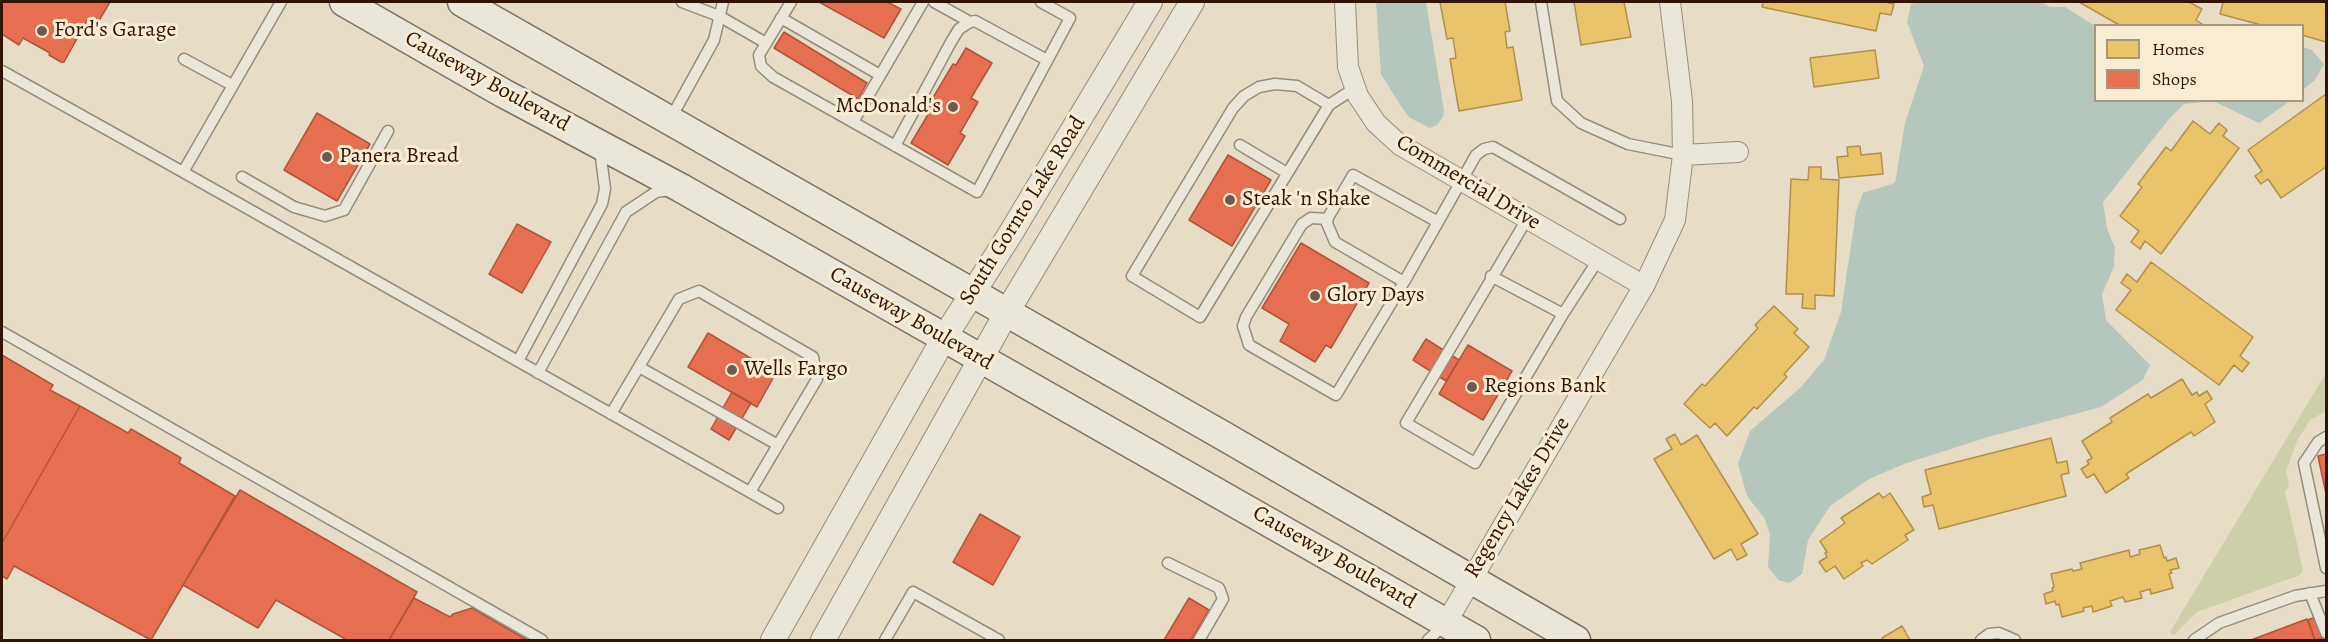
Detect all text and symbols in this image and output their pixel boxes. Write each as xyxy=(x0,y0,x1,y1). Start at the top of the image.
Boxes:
place label: Ford's Garage xyxy=(54,18,176,44)
marker: Ford's Garage xyxy=(35,24,49,38)
legend xyxy=(2094,24,2304,102)
street label: Causeway Boulevard xyxy=(400,26,574,138)
text: Homes xyxy=(2152,37,2204,61)
text: Shops xyxy=(2152,67,2197,91)
place label: McDonald's xyxy=(836,94,941,120)
marker: McDonald's xyxy=(946,100,960,114)
street label: South Gornto Lake Road xyxy=(954,112,1092,310)
street label: Commercial Drive xyxy=(1391,129,1545,237)
place label: Panera Bread xyxy=(339,144,459,170)
marker: Panera Bread xyxy=(320,150,334,164)
place label: Steak 'n Shake xyxy=(1242,187,1370,213)
marker: Steak 'n Shake xyxy=(1223,193,1237,207)
street label: Causeway Boulevard xyxy=(825,261,997,377)
place label: Glory Days xyxy=(1327,283,1425,309)
marker: Glory Days xyxy=(1308,289,1322,303)
place label: Wells Fargo xyxy=(744,357,848,383)
marker: Wells Fargo xyxy=(725,363,739,377)
place label: Regions Bank xyxy=(1484,374,1606,400)
marker: Regions Bank xyxy=(1465,380,1479,394)
street label: Regency Lakes Drive xyxy=(1460,413,1576,583)
street label: Causeway Boulevard xyxy=(1248,500,1420,616)

